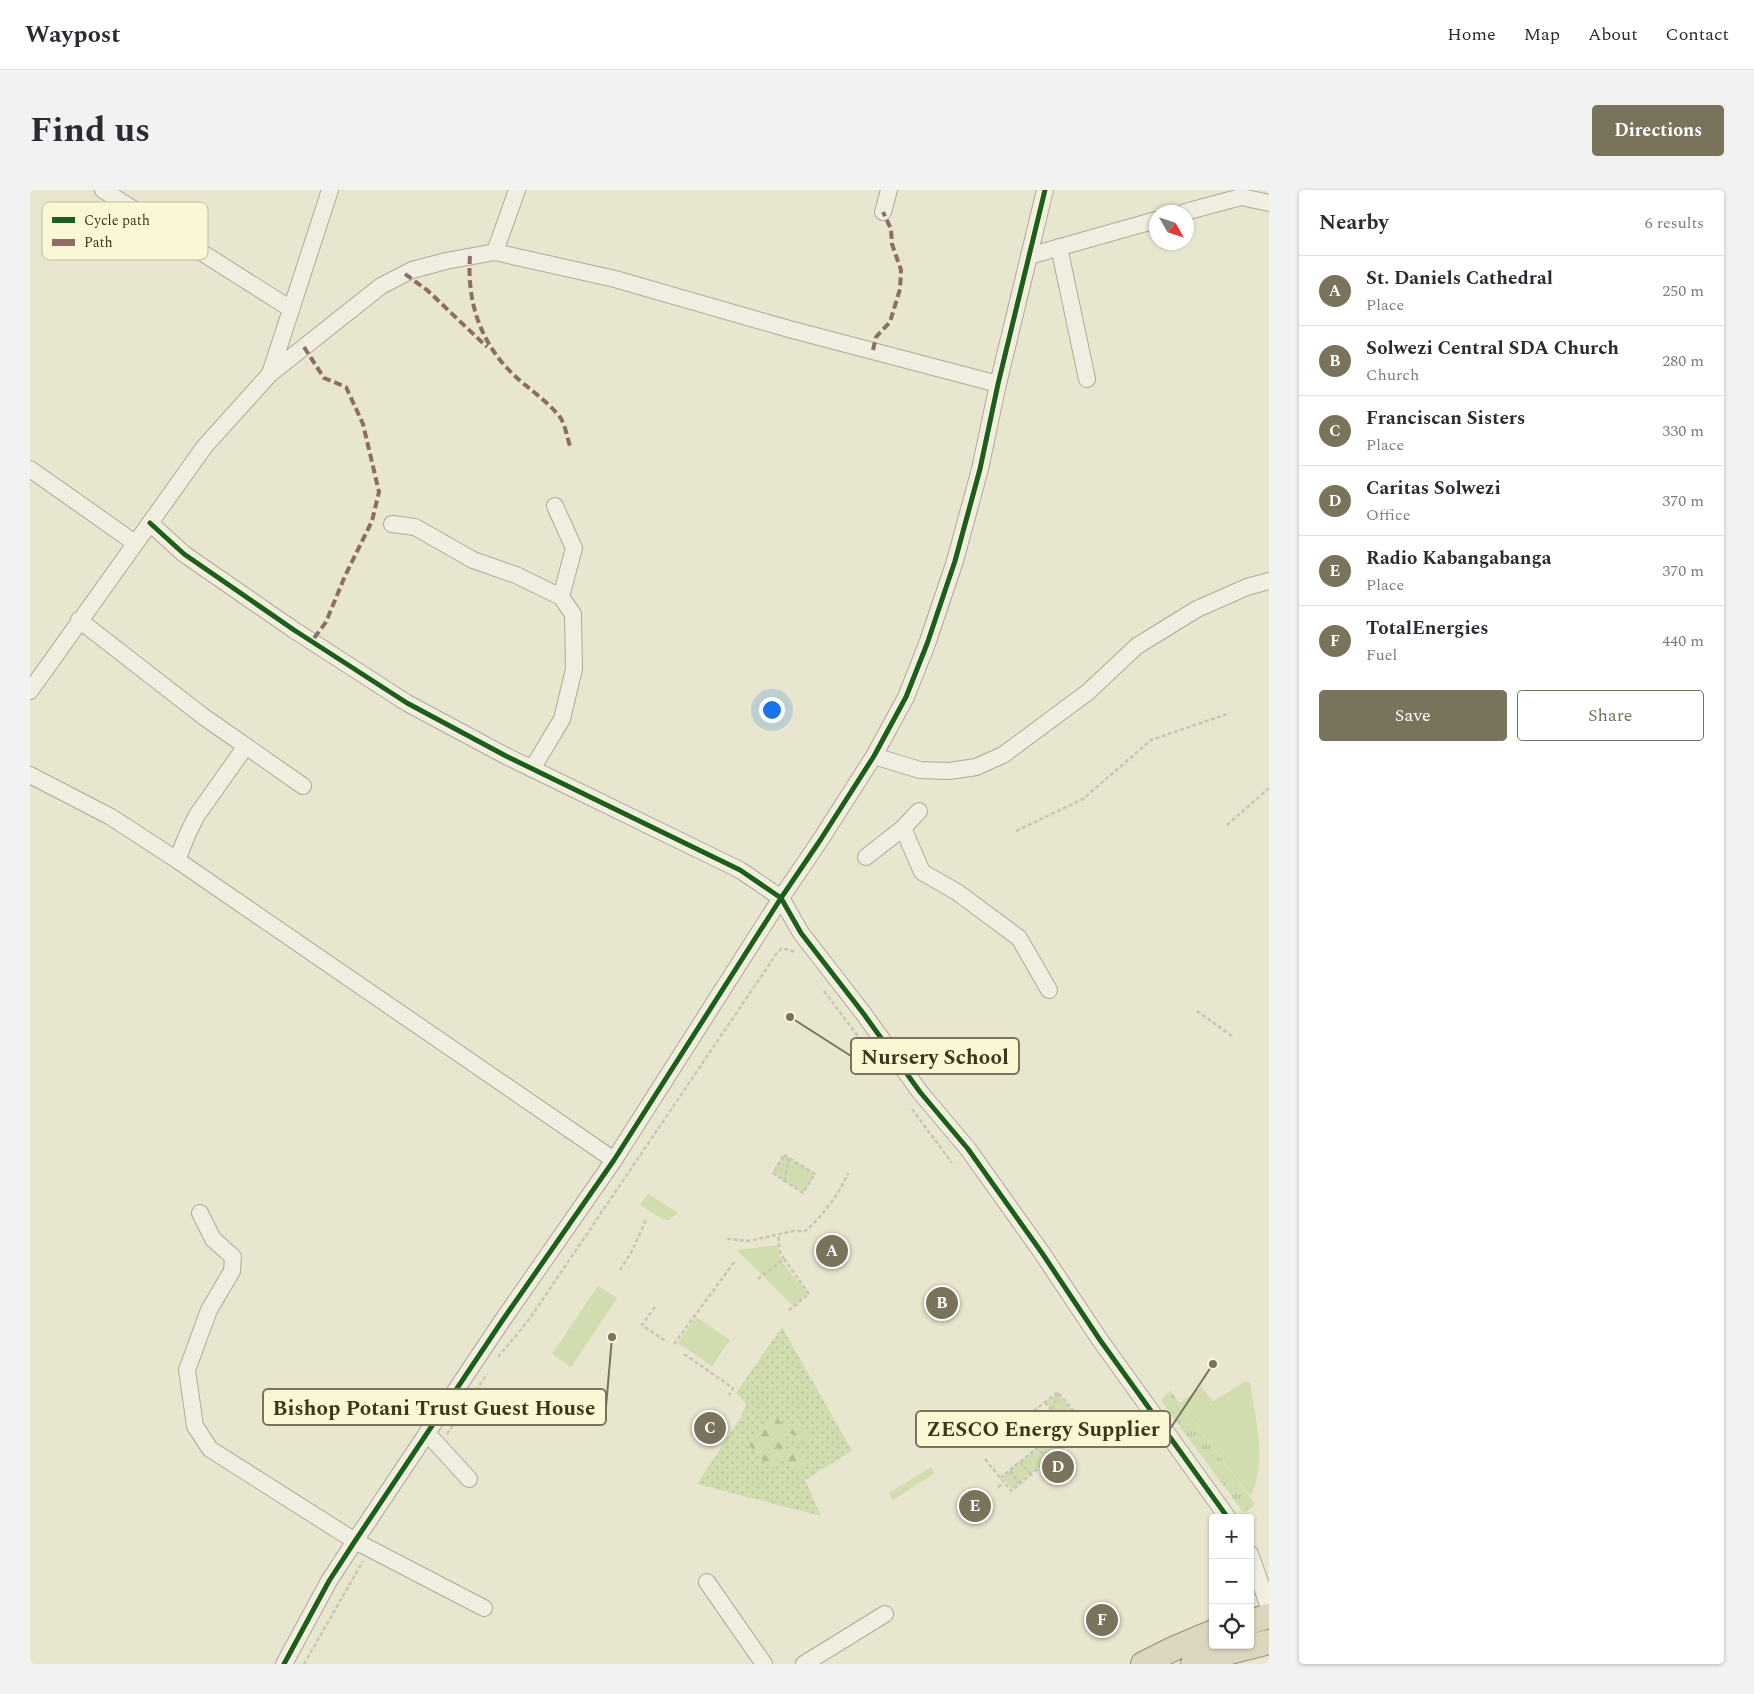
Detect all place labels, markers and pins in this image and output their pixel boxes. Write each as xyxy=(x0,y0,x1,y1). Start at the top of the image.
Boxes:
callout: Nursery School xyxy=(851,1038,1019,1074)
pin: A xyxy=(816,1232,848,1270)
pin: B xyxy=(926,1284,958,1322)
callout: Bishop Potani Trust Guest House xyxy=(263,1389,606,1425)
pin: C xyxy=(694,1409,726,1447)
callout: ZESCO Energy Supplier xyxy=(916,1411,1170,1447)
pin: D xyxy=(1042,1448,1074,1486)
pin: E xyxy=(959,1487,991,1525)
pin: F xyxy=(1086,1601,1118,1639)

